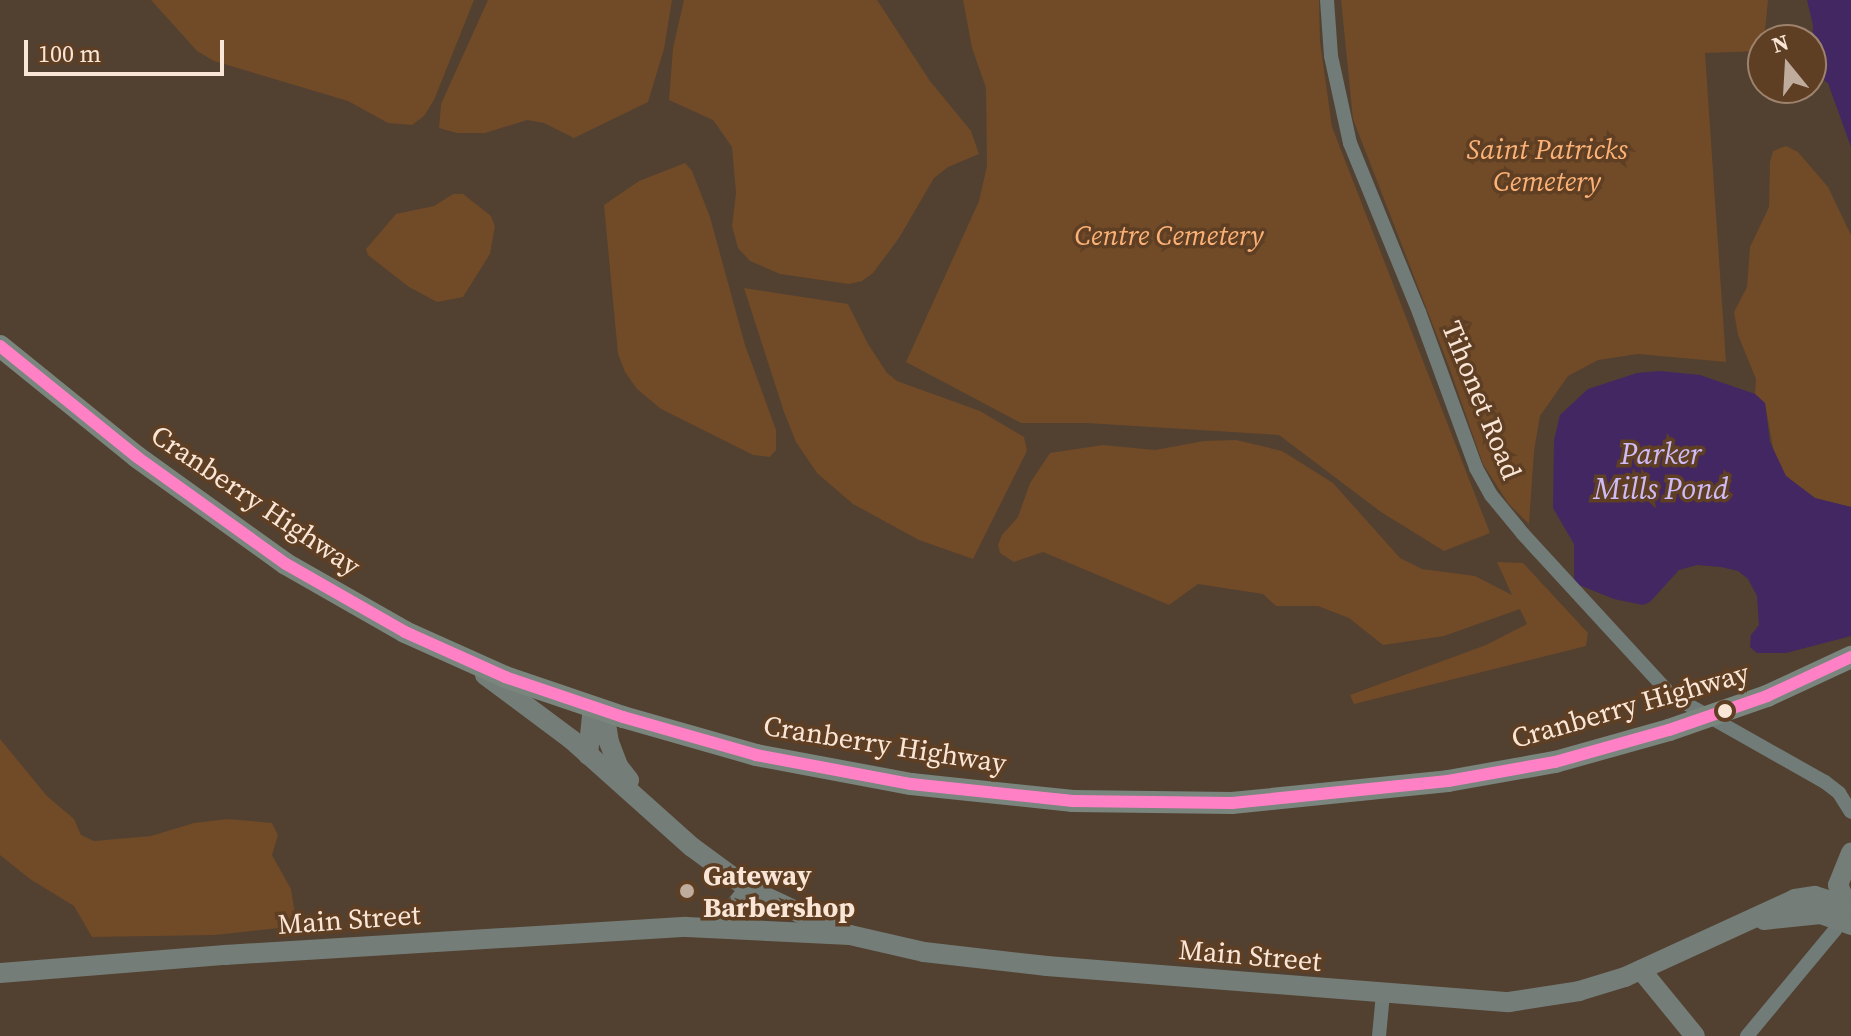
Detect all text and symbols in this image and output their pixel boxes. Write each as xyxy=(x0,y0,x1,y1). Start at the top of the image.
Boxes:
scale bar xyxy=(28,24,228,74)
north arrow xyxy=(1747,24,1827,104)
text: N xyxy=(1768,26,1792,60)
text: 100 m xyxy=(38,37,101,70)
park label: Saint Patricks Cemetery xyxy=(1467,132,1627,198)
park label: Centre Cemetery xyxy=(1074,218,1264,252)
street label: Tihonet Road xyxy=(1435,316,1529,484)
street label: Cranberry Highway xyxy=(145,417,367,583)
water label: Parker Mills Pond xyxy=(1593,436,1729,506)
street label: Cranberry Highway xyxy=(1507,655,1753,755)
unlabelled marker xyxy=(1717,703,1733,719)
street label: Cranberry Highway xyxy=(761,708,1009,780)
place label: Gateway Barbershop xyxy=(703,858,855,924)
marker: Gateway Barbershop xyxy=(678,882,696,900)
street label: Main Street xyxy=(276,897,422,941)
street label: Main Street xyxy=(1177,932,1323,978)

